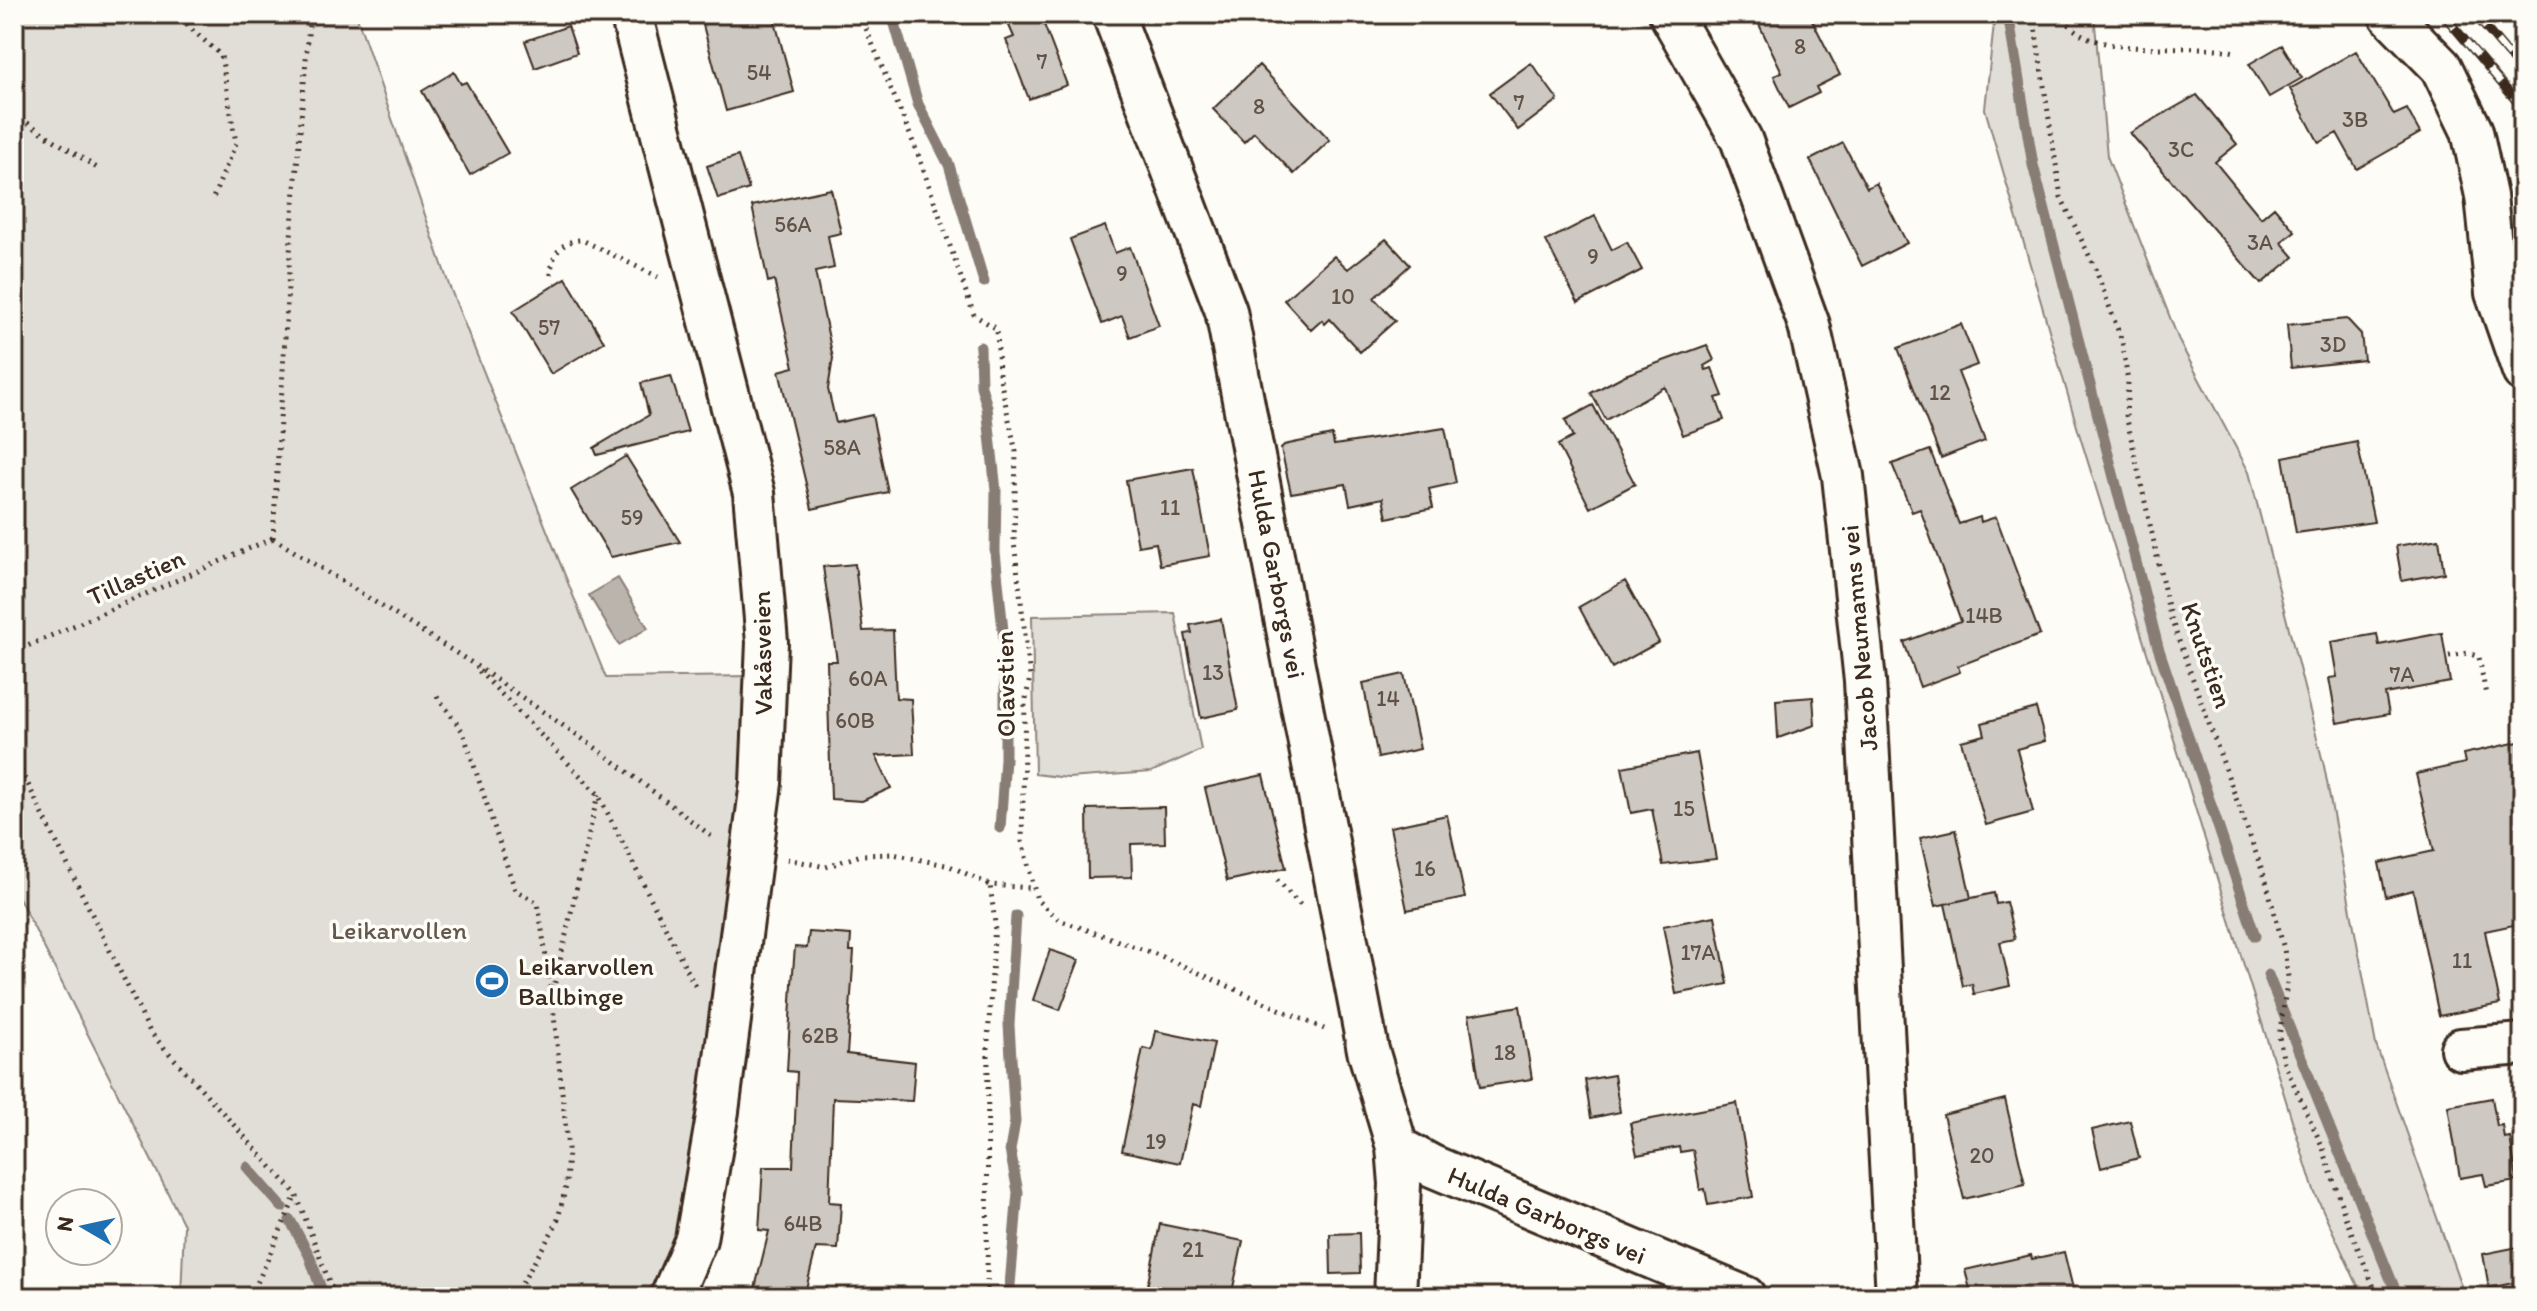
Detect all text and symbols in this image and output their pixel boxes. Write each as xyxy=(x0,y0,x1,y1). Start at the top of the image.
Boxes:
house number: 8 xyxy=(1794,33,1806,60)
house number: 7 xyxy=(1037,48,1048,75)
house number: 54 xyxy=(747,59,771,86)
house number: 7 xyxy=(1514,89,1525,116)
house number: 8 xyxy=(1253,93,1265,120)
house number: 3B xyxy=(2342,106,2368,133)
house number: 3C xyxy=(2168,136,2194,163)
house number: 56A xyxy=(774,211,812,238)
house number: 3A xyxy=(2247,229,2273,256)
house number: 9 xyxy=(1587,243,1599,270)
house number: 9 xyxy=(1116,260,1128,287)
house number: 10 xyxy=(1331,283,1355,310)
house number: 57 xyxy=(538,314,560,341)
house number: 3D xyxy=(2320,331,2346,358)
house number: 12 xyxy=(1929,379,1951,406)
house number: 58A xyxy=(823,434,861,461)
street label: Hulda Garborgs vei xyxy=(1241,467,1313,681)
house number: 11 xyxy=(1160,494,1180,521)
house number: 59 xyxy=(620,504,644,531)
street label: Jacob Neumanns vei xyxy=(1833,524,1885,752)
street label: Tillastien xyxy=(82,541,190,613)
street label: Vakåsveien xyxy=(745,590,779,715)
street label: Knutstien xyxy=(2174,598,2240,712)
house number: 14B xyxy=(1965,602,2003,629)
street label: Olavstien xyxy=(988,630,1022,737)
house number: 13 xyxy=(1202,659,1224,686)
house number: 7A xyxy=(2390,661,2415,688)
house number: 60A xyxy=(848,665,888,692)
house number: 14 xyxy=(1376,685,1400,712)
house number: 60B xyxy=(835,707,875,734)
house number: 15 xyxy=(1673,795,1695,822)
house number: 16 xyxy=(1414,855,1436,882)
park label: Leikarvollen xyxy=(331,914,467,946)
house number: 17A xyxy=(1680,939,1716,966)
house number: 11 xyxy=(2452,947,2472,974)
place label: Leikarvollen Ballbinge xyxy=(518,950,654,1012)
sports icon: Leikarvollen Ballbinge xyxy=(473,962,511,1000)
house number: 62B xyxy=(801,1022,839,1049)
house number: 18 xyxy=(1494,1039,1516,1066)
house number: 19 xyxy=(1145,1128,1167,1155)
house number: 20 xyxy=(1969,1142,1995,1169)
street label: Hulda Garborgs vei xyxy=(1443,1159,1651,1271)
north arrow xyxy=(44,1187,124,1267)
house number: 64B xyxy=(783,1210,823,1237)
text: N xyxy=(50,1214,79,1233)
house number: 21 xyxy=(1182,1236,1204,1263)

